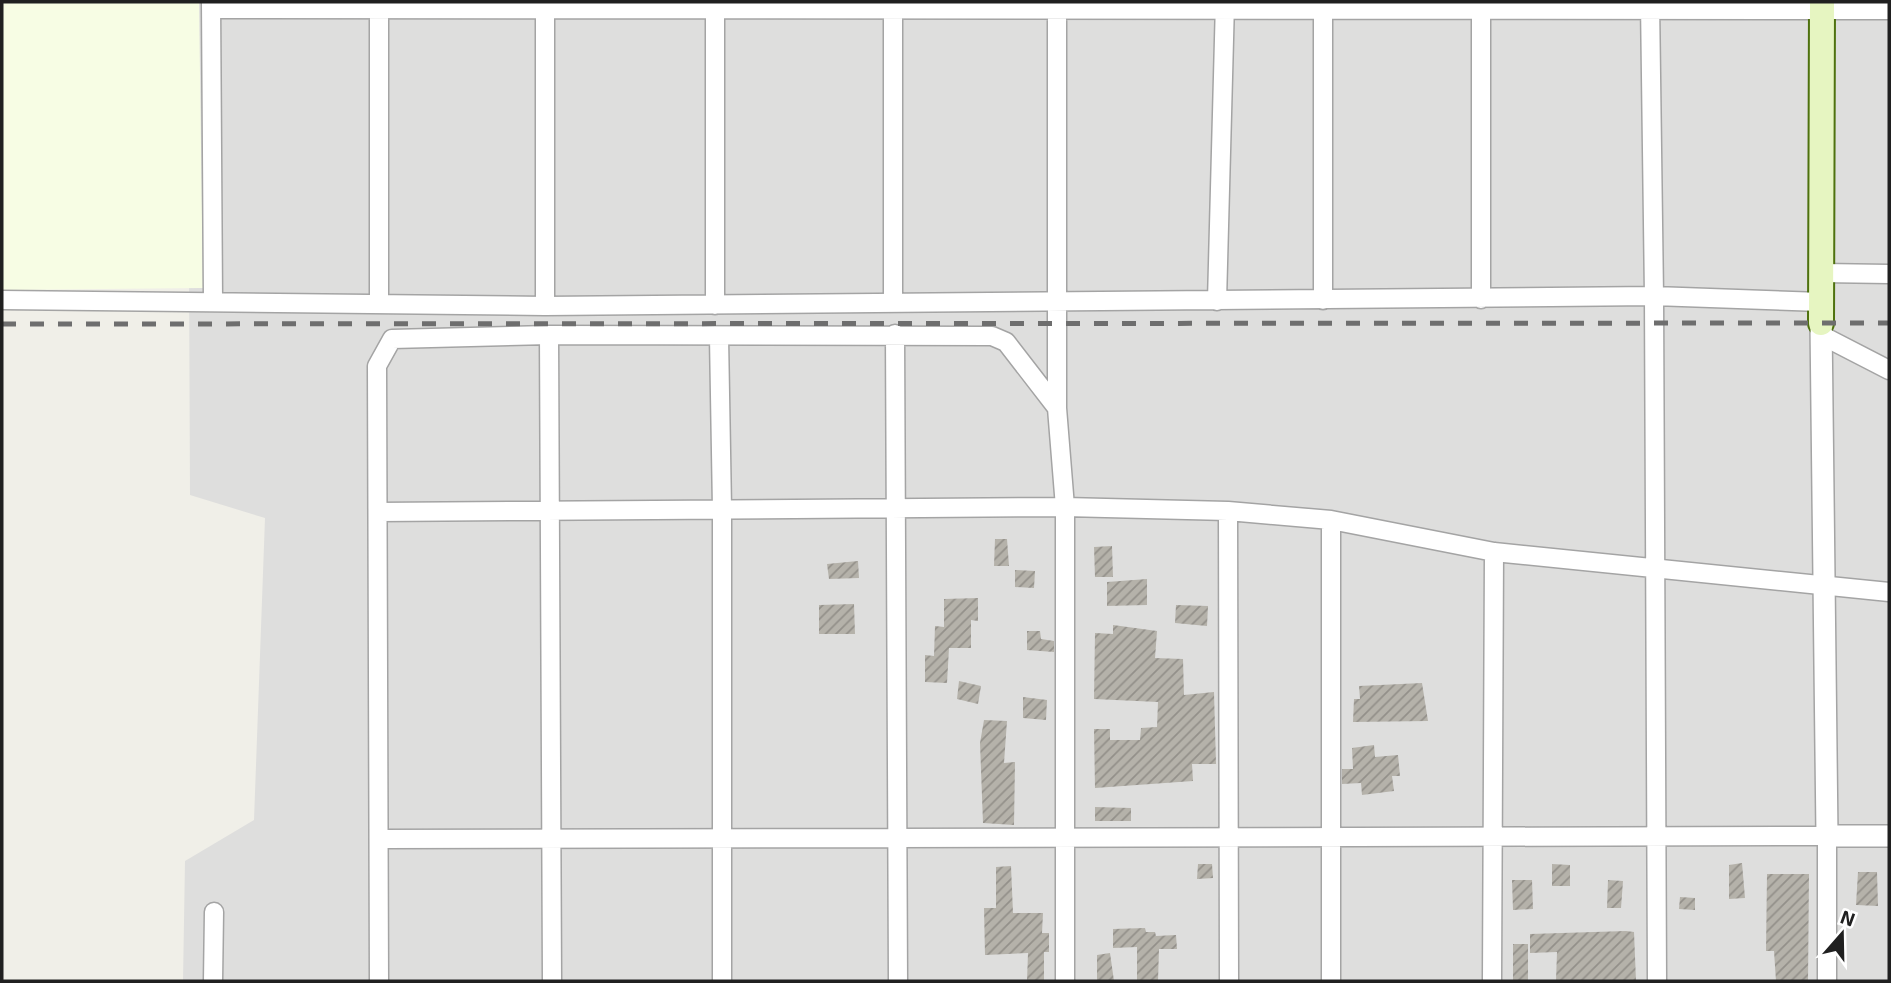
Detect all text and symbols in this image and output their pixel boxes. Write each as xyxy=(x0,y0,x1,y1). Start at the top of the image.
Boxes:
north arrow xyxy=(1807,899,1877,969)
text: N xyxy=(1838,904,1858,931)

